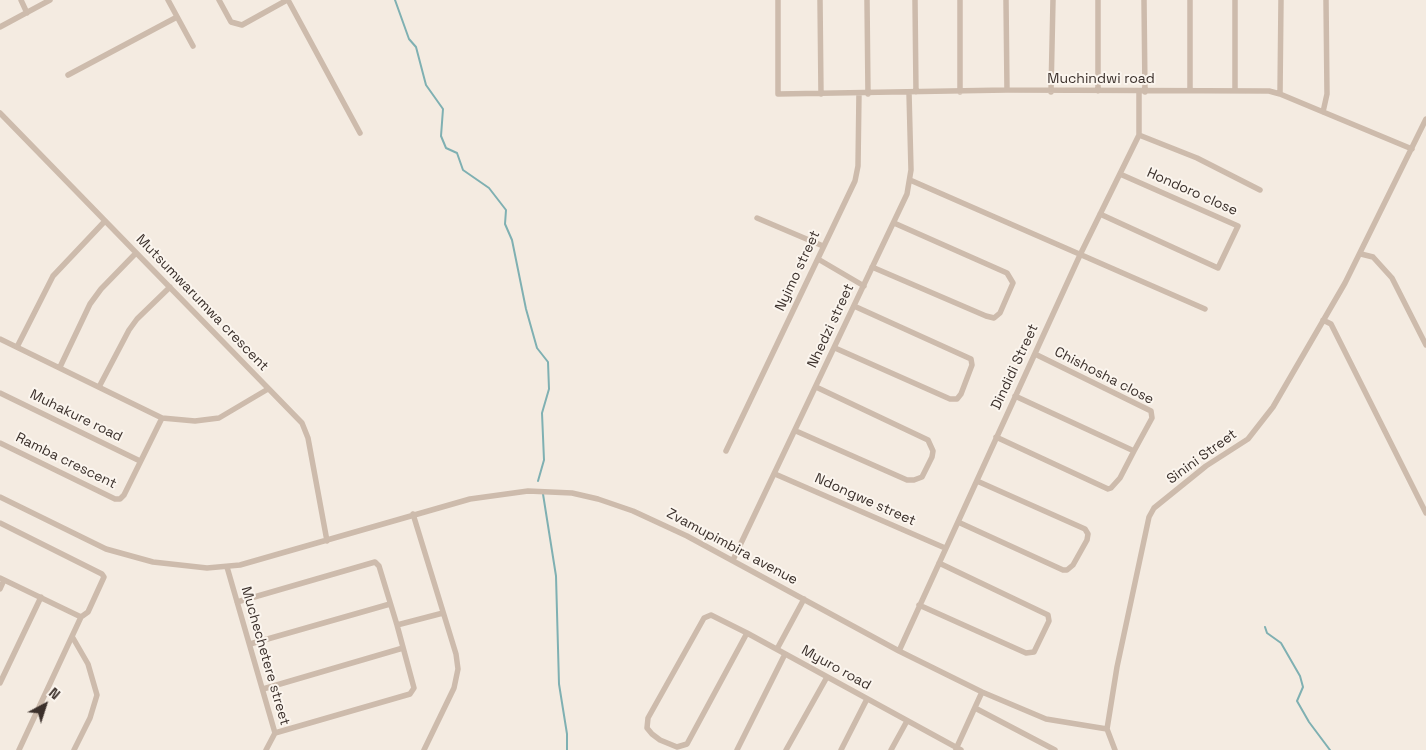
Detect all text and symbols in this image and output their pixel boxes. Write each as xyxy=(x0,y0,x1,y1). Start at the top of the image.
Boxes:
street label: Muchindwi road xyxy=(1047,71,1155,87)
street label: Hondoro close xyxy=(1144,165,1240,219)
street label: Nyimo street xyxy=(772,228,824,314)
street label: Mutsumwarumwa crescent xyxy=(132,231,272,375)
street label: Nhedzi street xyxy=(804,281,858,371)
street label: Dindidi Street xyxy=(988,321,1042,413)
street label: Chishosha close xyxy=(1051,344,1157,408)
street label: Muhakure road xyxy=(27,386,125,446)
street label: Sinini Street xyxy=(1164,426,1240,488)
street label: Ramba crescent xyxy=(13,429,119,493)
street label: Ndongwe street xyxy=(812,470,918,530)
street label: Zvamupimbira avenue xyxy=(664,505,800,589)
street label: Muchechetere street xyxy=(237,585,293,727)
street label: Myuro road xyxy=(798,642,874,694)
north arrow xyxy=(20,680,70,730)
text: N xyxy=(45,684,64,703)

